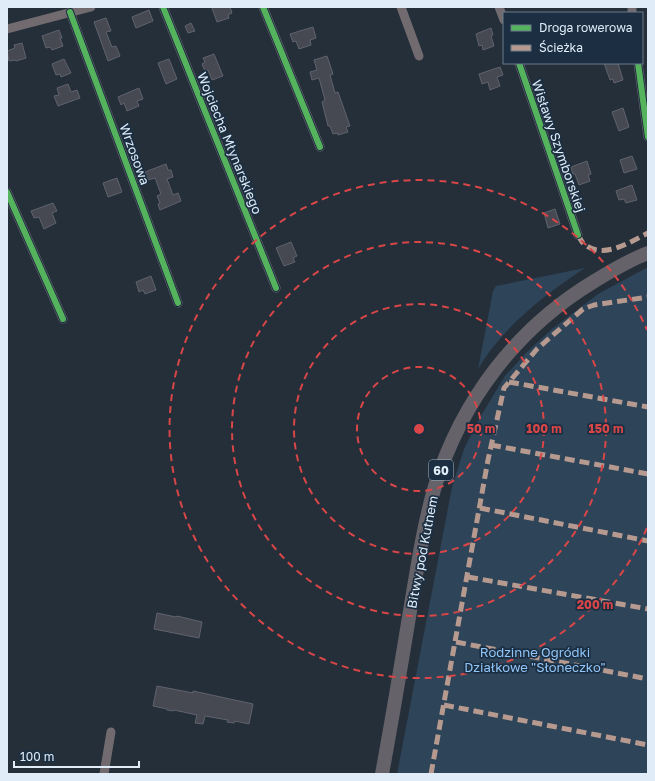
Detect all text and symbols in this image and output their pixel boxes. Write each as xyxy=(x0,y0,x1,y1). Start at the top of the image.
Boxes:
legend xyxy=(503,12,643,64)
text: Droga rowerowa xyxy=(539,20,632,35)
text: Ścieżka xyxy=(539,40,583,55)
street label: Wojciecha Młynarskiego xyxy=(194,70,266,216)
street label: Wisławy Szymborskiej xyxy=(529,78,589,214)
street label: Wrzosowa xyxy=(117,121,153,187)
text: 50 m xyxy=(467,421,495,436)
text: 100 m xyxy=(526,421,562,436)
text: 150 m xyxy=(589,421,623,436)
centre of rings xyxy=(412,422,426,436)
road number: 60 xyxy=(429,460,453,480)
street label: Bitwy pod Kutnem xyxy=(403,494,441,610)
text: 200 m xyxy=(577,597,613,612)
park label: Rodzinne Ogródki Działkowe "Słoneczko" xyxy=(464,644,606,675)
scale bar xyxy=(14,743,139,769)
text: 100 m xyxy=(20,749,54,764)

